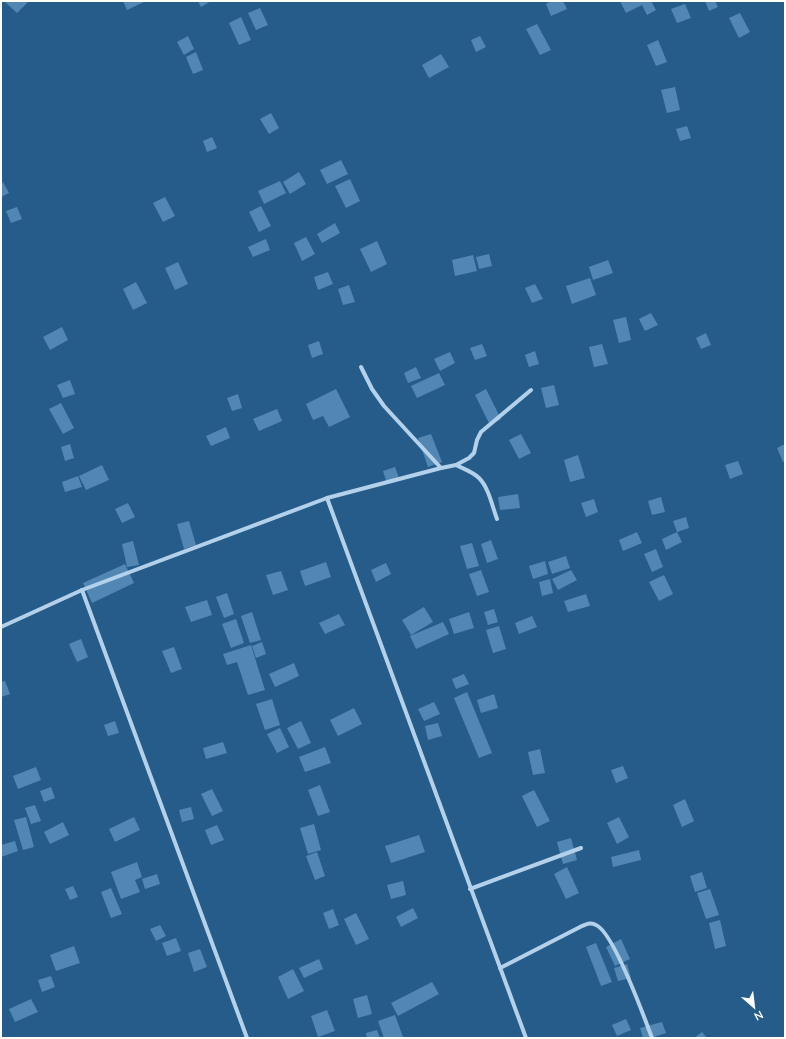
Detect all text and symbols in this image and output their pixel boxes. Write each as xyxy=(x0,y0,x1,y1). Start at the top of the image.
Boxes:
north arrow xyxy=(734,987,774,1027)
text: N xyxy=(752,1008,766,1024)

